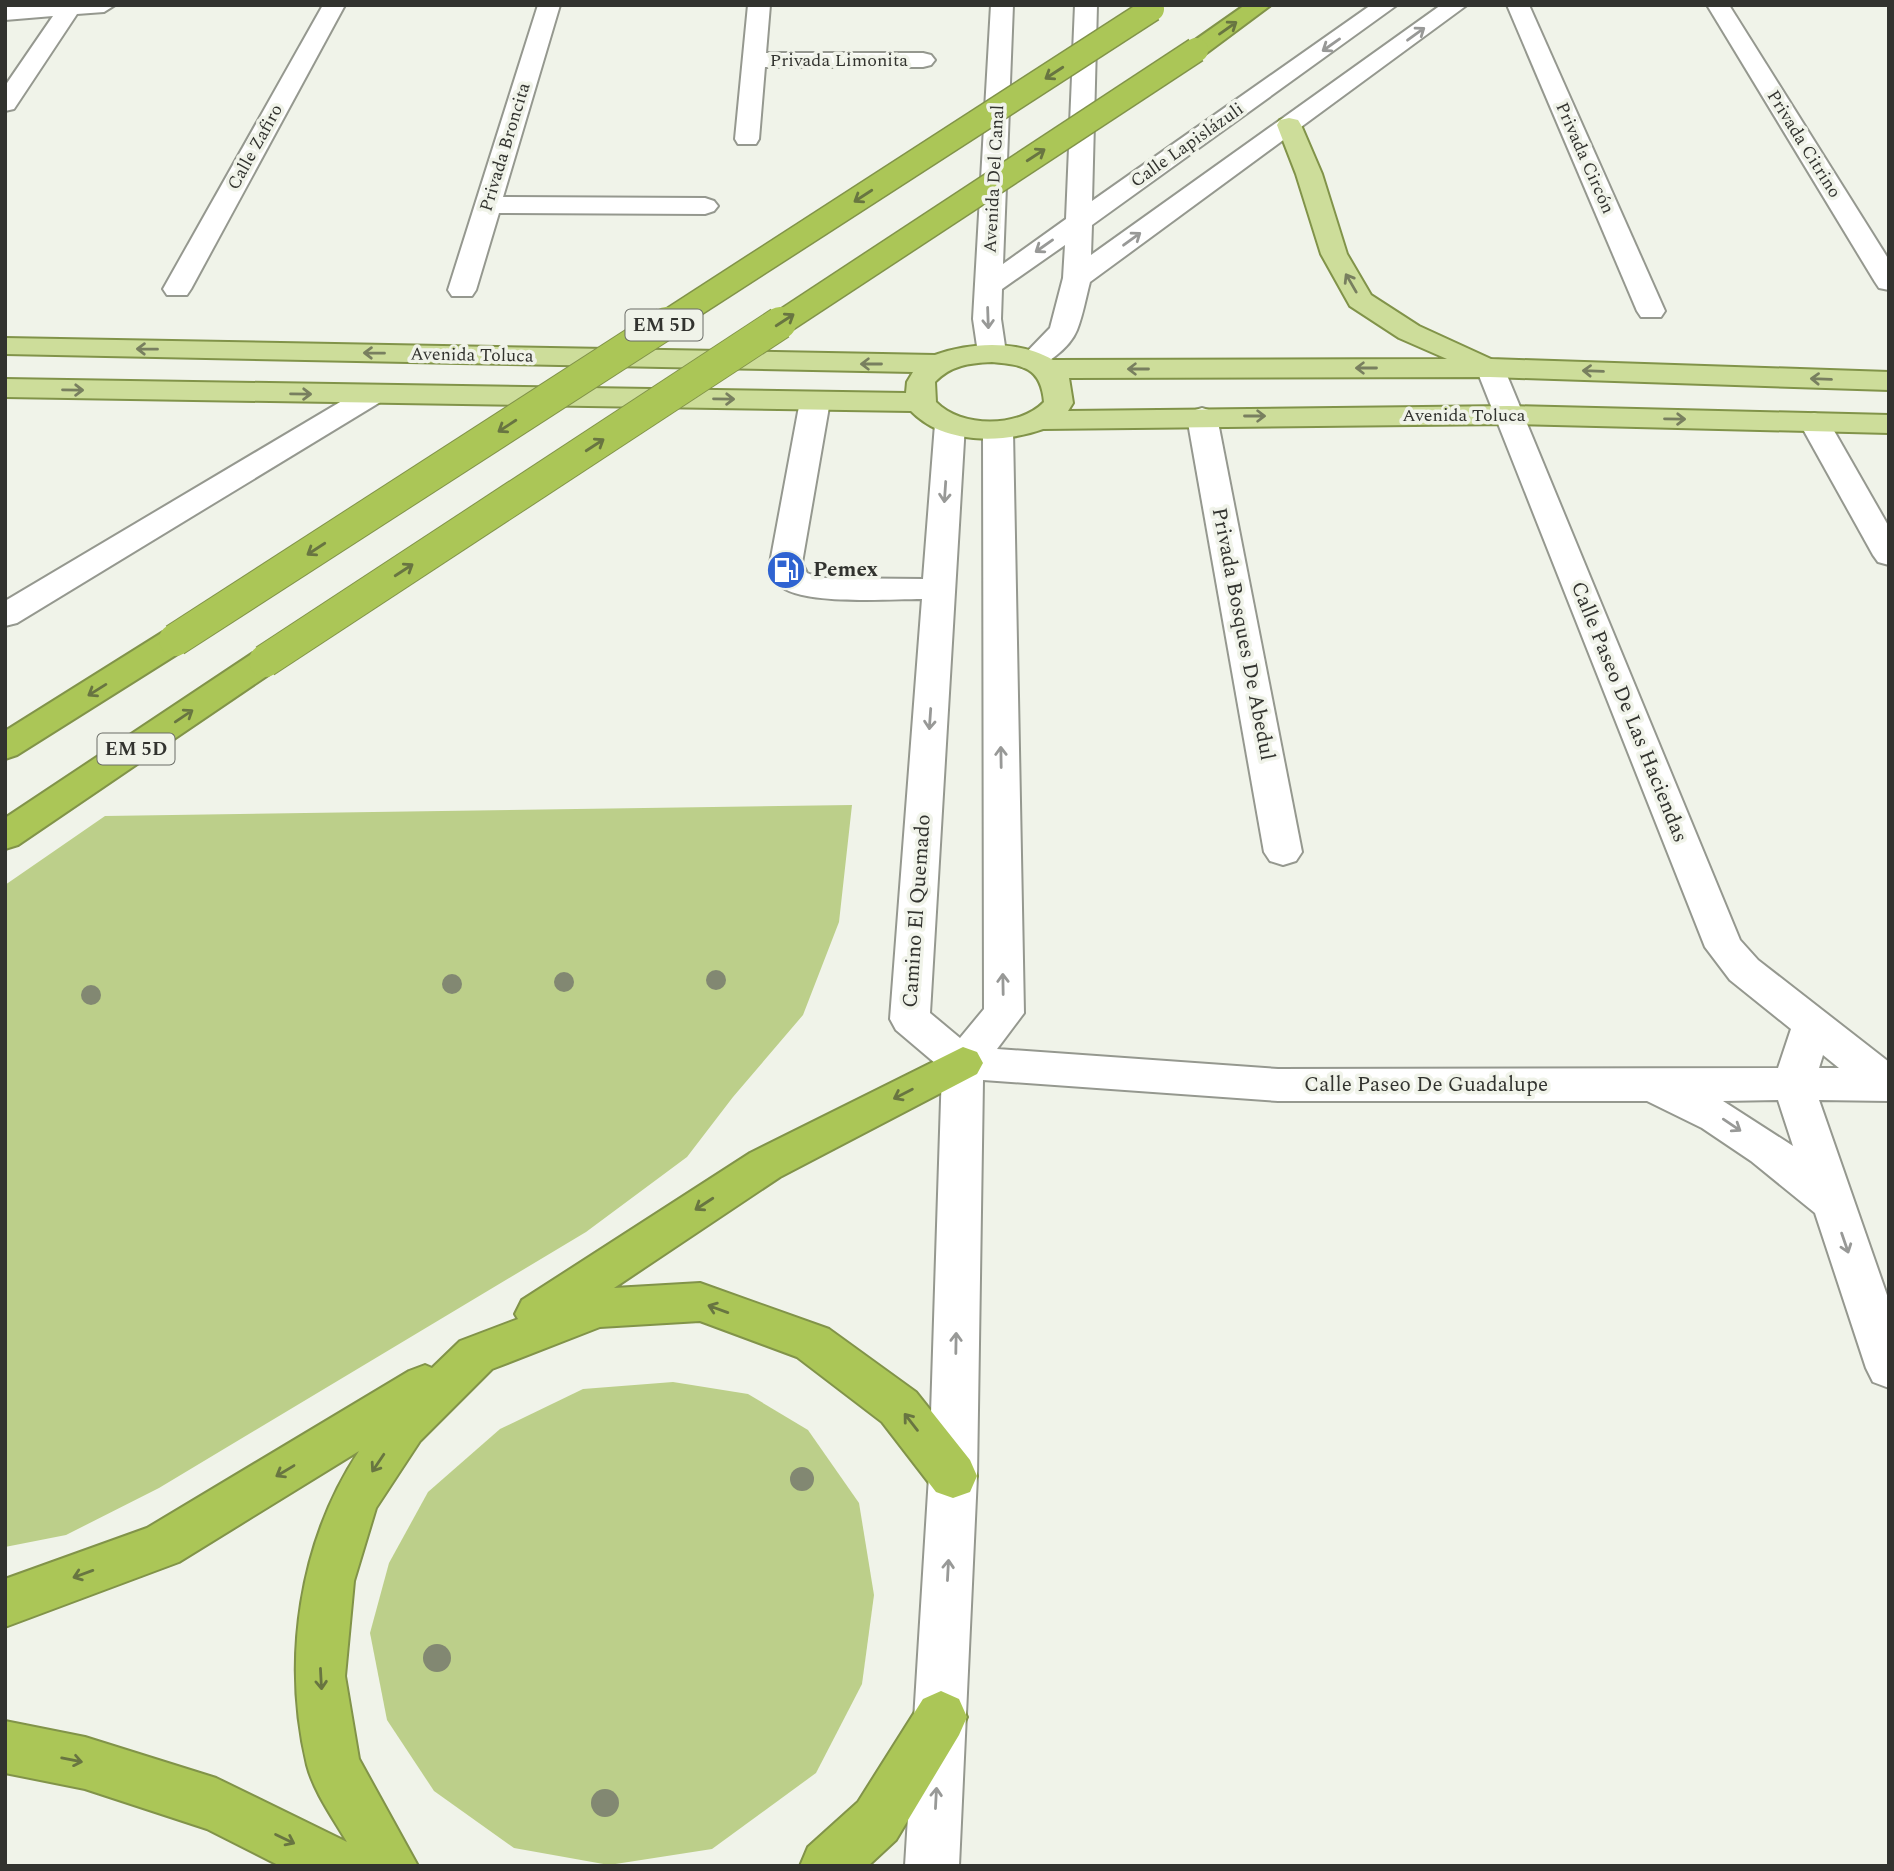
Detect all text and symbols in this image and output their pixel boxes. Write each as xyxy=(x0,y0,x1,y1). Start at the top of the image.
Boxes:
one-way arrow xyxy=(1218,21,1237,35)
one-way arrow xyxy=(1406,27,1425,41)
one-way arrow xyxy=(1322,37,1341,52)
street label: Privada Limonita xyxy=(770,47,908,74)
one-way arrow xyxy=(1045,65,1064,80)
street label: Privada Broncita xyxy=(473,79,537,215)
street label: Privada Citrino xyxy=(1760,85,1848,203)
street label: Calle Lapislázuli xyxy=(1125,96,1249,194)
street label: Privada Circón xyxy=(1548,98,1622,218)
street label: Calle Zafiro xyxy=(220,99,290,195)
street label: Avenida Del Canal xyxy=(977,104,1011,254)
one-way arrow xyxy=(1026,147,1045,162)
one-way arrow xyxy=(854,189,873,204)
one-way arrow xyxy=(1122,231,1141,246)
one-way arrow xyxy=(1035,239,1054,253)
one-way arrow xyxy=(1344,274,1358,294)
one-way arrow xyxy=(982,306,995,329)
road number: EM 5D xyxy=(626,310,702,340)
one-way arrow xyxy=(774,313,794,327)
street label: Avenida Toluca xyxy=(410,340,534,370)
one-way arrow xyxy=(135,342,158,356)
one-way arrow xyxy=(363,346,386,360)
one-way arrow xyxy=(860,357,883,371)
one-way arrow xyxy=(1354,361,1377,375)
one-way arrow xyxy=(1127,362,1150,376)
one-way arrow xyxy=(1582,365,1605,378)
one-way arrow xyxy=(1809,372,1832,385)
one-way arrow xyxy=(62,383,85,396)
one-way arrow xyxy=(289,387,312,401)
one-way arrow xyxy=(713,393,736,406)
street label: Avenida Toluca xyxy=(1402,402,1526,429)
one-way arrow xyxy=(1243,409,1266,423)
one-way arrow xyxy=(1663,412,1686,426)
one-way arrow xyxy=(498,419,517,433)
one-way arrow xyxy=(584,438,604,452)
one-way arrow xyxy=(938,481,951,503)
street label: Privada Bosques De Abedul xyxy=(1203,505,1283,763)
one-way arrow xyxy=(307,542,326,557)
fuel station icon: Pemex xyxy=(765,549,807,591)
place label: Pemex xyxy=(813,554,879,586)
one-way arrow xyxy=(394,563,414,577)
street label: Calle Paseo De Las Haciendas xyxy=(1562,577,1696,847)
one-way arrow xyxy=(87,683,107,697)
one-way arrow xyxy=(923,708,936,730)
one-way arrow xyxy=(174,709,193,724)
road number: EM 5D xyxy=(97,734,174,764)
one-way arrow xyxy=(994,746,1008,769)
street label: Camino El Quemado xyxy=(894,813,940,1009)
one-way arrow xyxy=(997,973,1010,996)
street label: Calle Paseo De Guadalupe xyxy=(1304,1069,1548,1101)
one-way arrow xyxy=(893,1087,914,1101)
one-way arrow xyxy=(1721,1119,1741,1133)
one-way arrow xyxy=(695,1197,714,1212)
one-way arrow xyxy=(1840,1232,1852,1254)
one-way arrow xyxy=(708,1302,730,1314)
one-way arrow xyxy=(950,1332,963,1355)
one-way arrow xyxy=(904,1414,919,1432)
one-way arrow xyxy=(371,1453,386,1472)
one-way arrow xyxy=(275,1464,295,1478)
one-way arrow xyxy=(942,1559,955,1582)
one-way arrow xyxy=(73,1569,95,1582)
one-way arrow xyxy=(315,1667,328,1690)
one-way arrow xyxy=(60,1754,83,1768)
one-way arrow xyxy=(930,1786,943,1809)
one-way arrow xyxy=(274,1833,295,1847)

